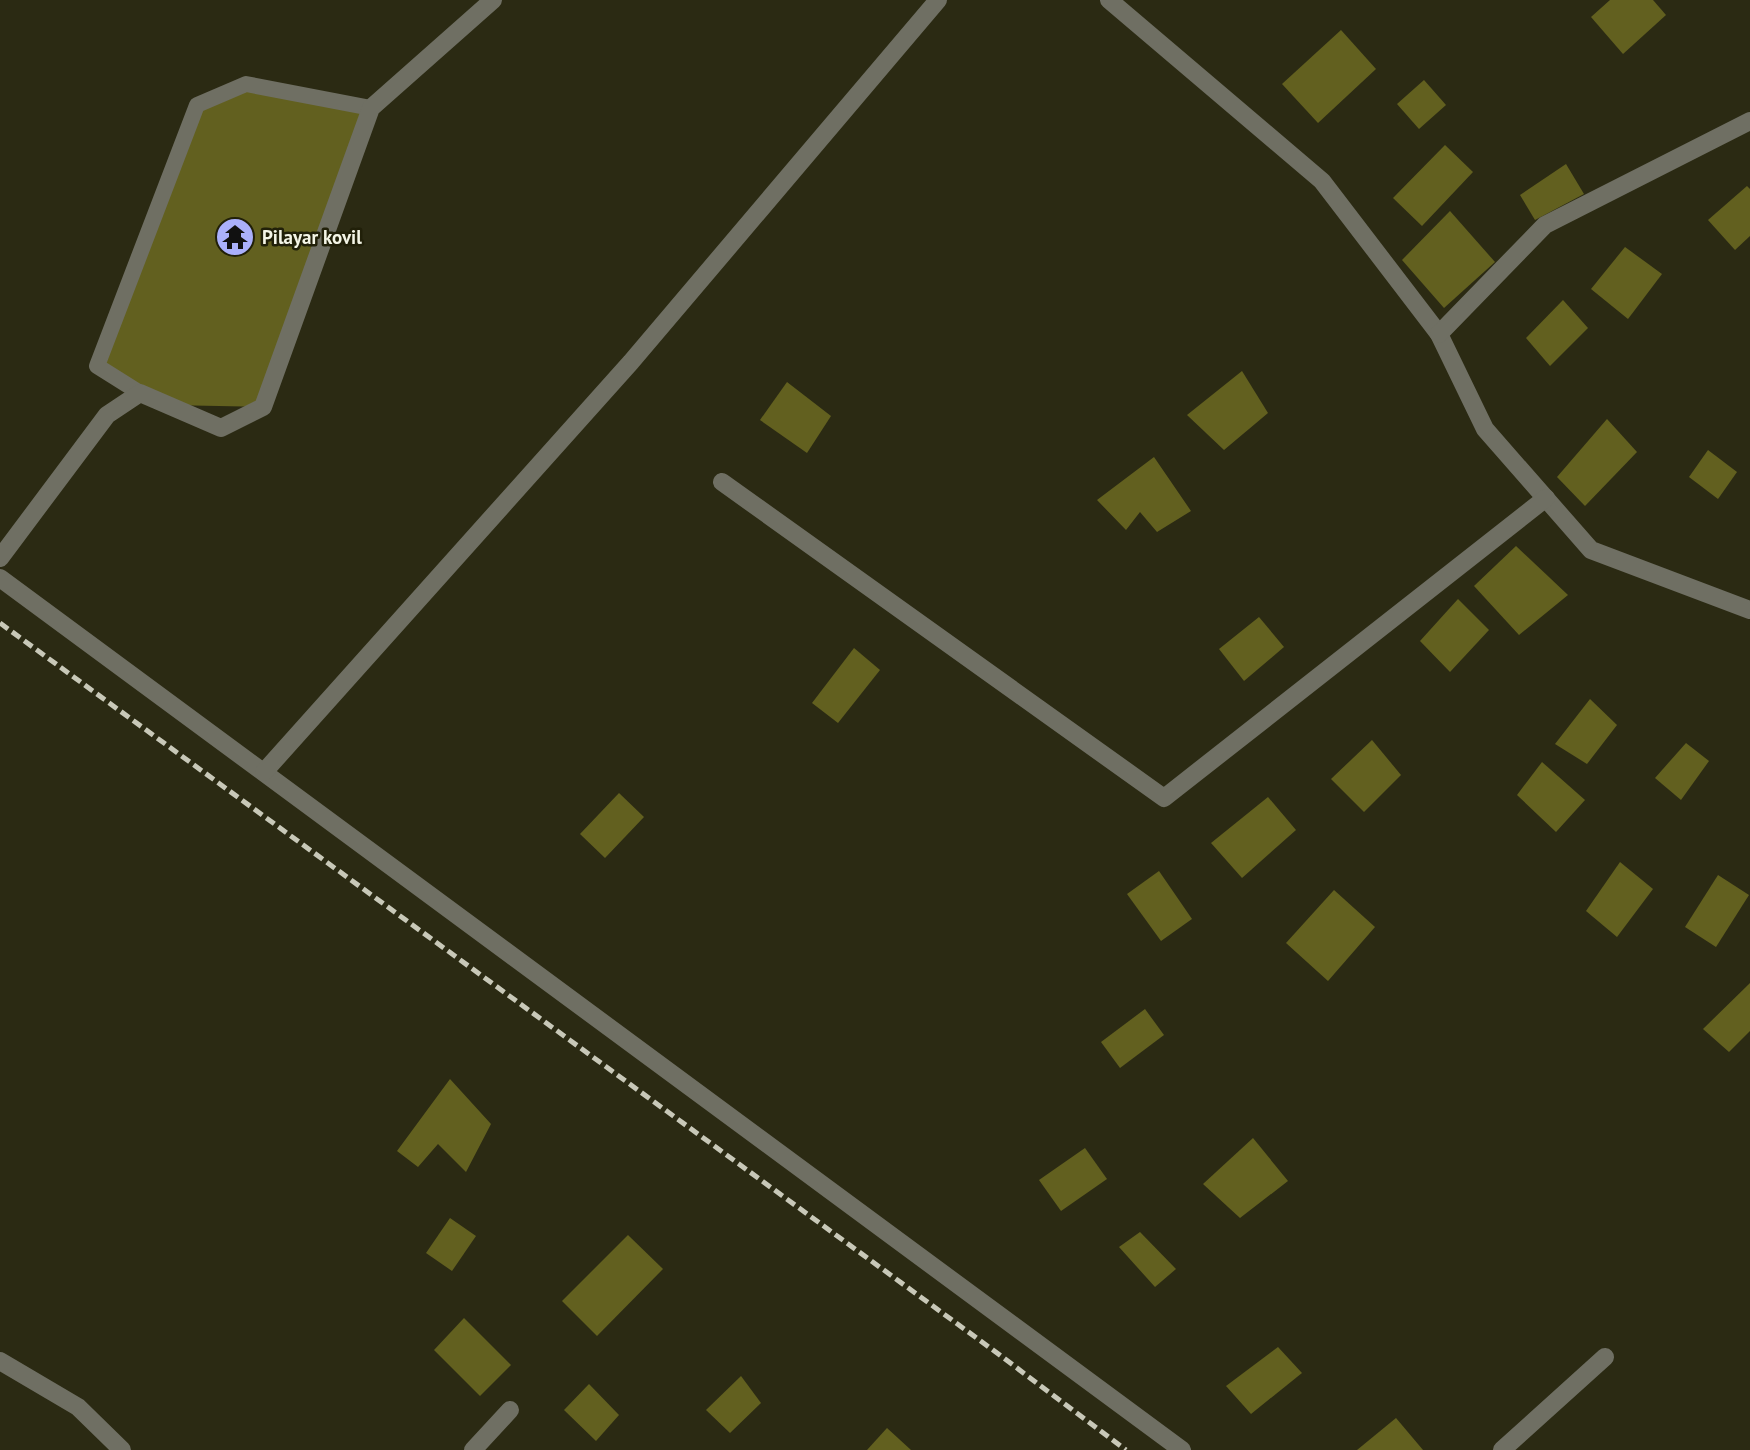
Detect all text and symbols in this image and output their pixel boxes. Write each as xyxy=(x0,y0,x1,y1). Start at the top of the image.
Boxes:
temple icon: Pilayar kovil xyxy=(214,216,256,258)
place label: Pilayar kovil xyxy=(262,225,362,249)

